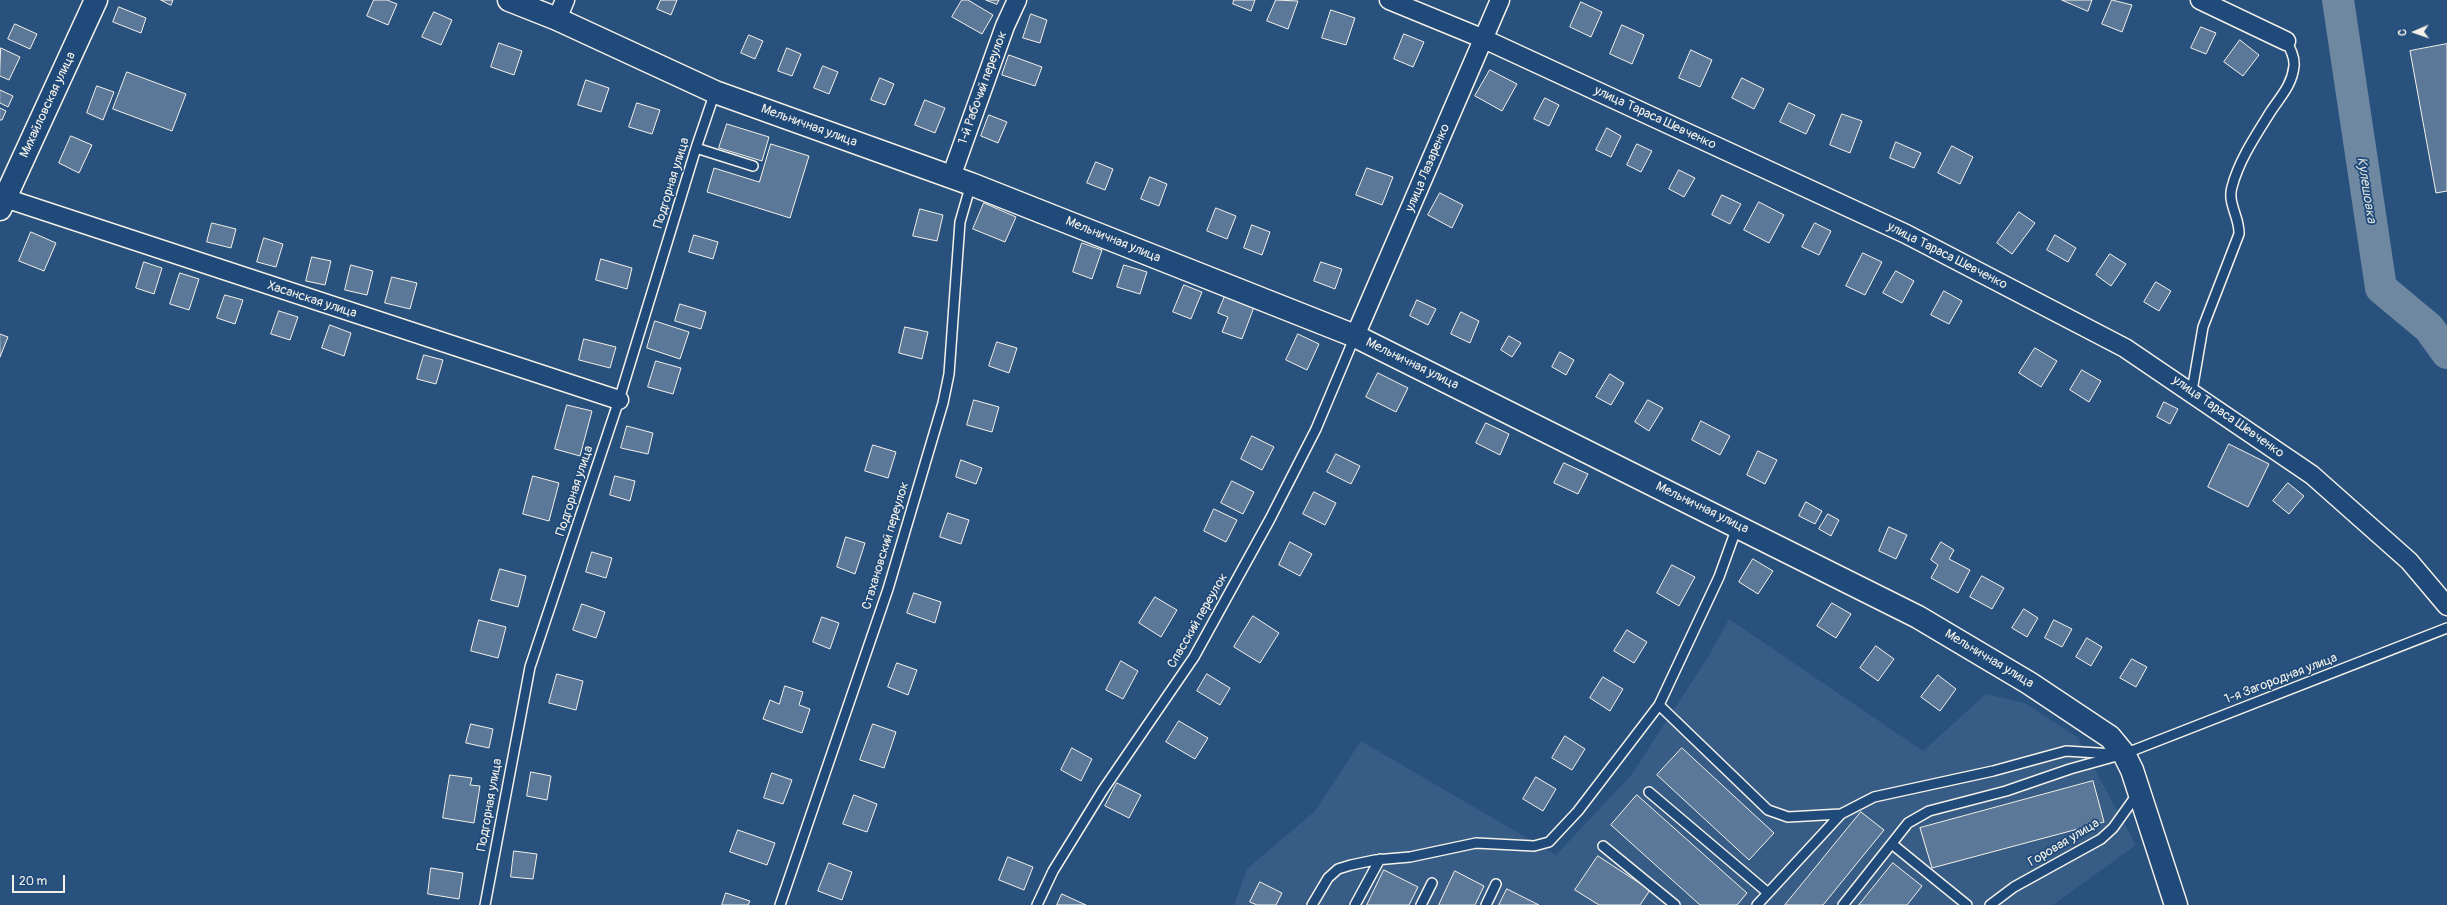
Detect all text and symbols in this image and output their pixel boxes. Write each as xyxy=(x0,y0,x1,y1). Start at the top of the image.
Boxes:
north arrow xyxy=(2395,12,2435,52)
street label: 1-й Рабочий переулок xyxy=(955,29,1011,147)
text: С xyxy=(2396,29,2409,36)
street label: Михайловская улица xyxy=(17,50,79,160)
street label: улица Тараса Шевченко xyxy=(1592,83,1718,153)
street label: Мельничная улица xyxy=(759,101,859,151)
street label: улица Лазаренко xyxy=(1402,122,1454,214)
street label: Подгорная улица xyxy=(651,136,693,230)
water label: Кулешовка xyxy=(2353,156,2379,224)
street label: Мельничная улица xyxy=(1063,214,1163,266)
street label: улица Тараса Шевченко xyxy=(1884,219,2010,293)
street label: Хасанская улица xyxy=(265,278,359,322)
street label: Мельничная улица xyxy=(1363,335,1461,393)
street label: улица Тараса Шевченко xyxy=(2169,373,2287,461)
street label: Подгорная улица xyxy=(553,444,597,538)
street label: Мельничная улица xyxy=(1653,479,1751,537)
street label: Стахановский переулок xyxy=(859,480,913,612)
street label: Спасский переулок xyxy=(1164,571,1232,671)
street label: Мельничная улица xyxy=(1942,626,2036,692)
street label: 1-я Загородная улица xyxy=(2222,650,2340,708)
street label: Подгорная улица xyxy=(474,757,506,853)
street label: Горовая улица xyxy=(2026,816,2102,870)
scale bar xyxy=(14,867,67,893)
text: 20 m xyxy=(19,874,47,889)

